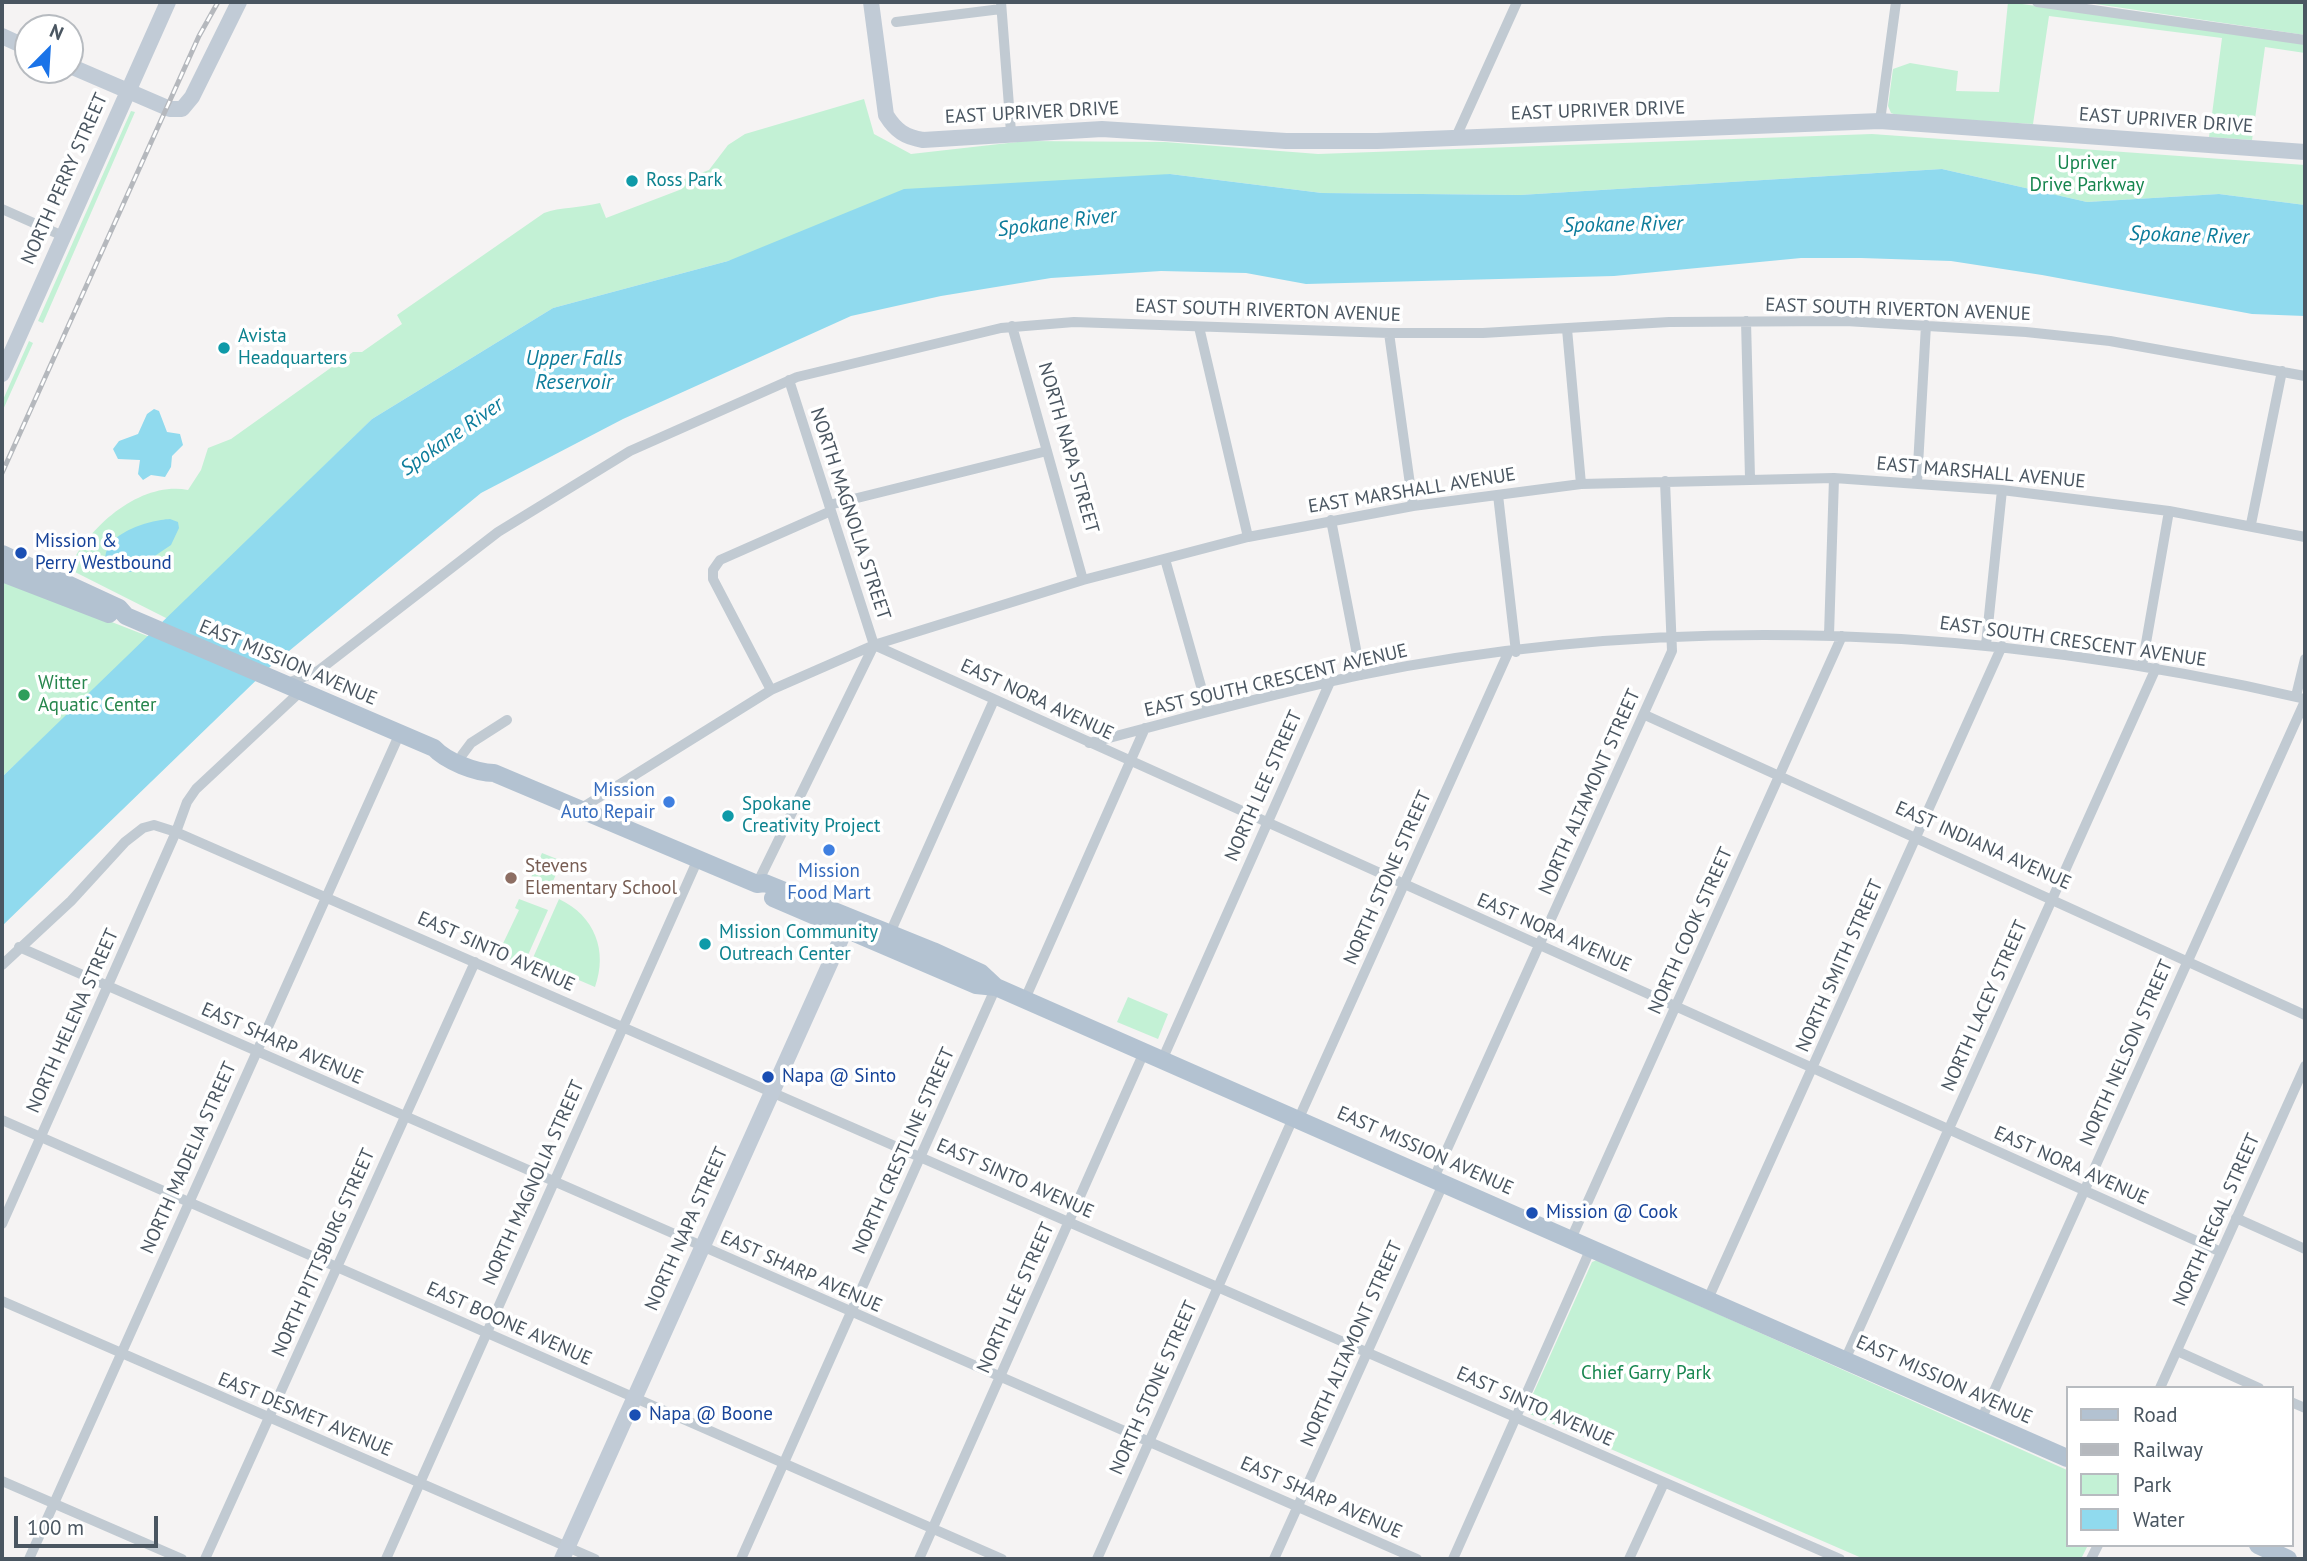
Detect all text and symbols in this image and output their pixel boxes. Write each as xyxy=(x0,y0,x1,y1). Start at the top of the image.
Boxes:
north arrow xyxy=(14,14,84,84)
text: N xyxy=(46,18,67,45)
street label: NORTH PERRY STREET xyxy=(17,90,113,268)
street label: EAST UPRIVER DRIVE xyxy=(944,97,1120,129)
street label: EAST UPRIVER DRIVE xyxy=(1510,97,1686,125)
street label: EAST UPRIVER DRIVE xyxy=(2078,104,2254,138)
park label: Upriver Drive Parkway xyxy=(2030,153,2144,197)
place label: Ross Park xyxy=(646,170,723,192)
marker: Ross Park xyxy=(624,173,640,189)
water label: Spokane River xyxy=(996,203,1118,243)
water label: Spokane River xyxy=(1563,211,1683,239)
water label: Spokane River xyxy=(2129,221,2249,251)
street label: EAST SOUTH RIVERTON AVENUE xyxy=(1765,294,2031,326)
street label: EAST SOUTH RIVERTON AVENUE xyxy=(1135,295,1401,327)
place label: Avista Headquarters xyxy=(238,326,347,370)
marker: Avista Headquarters xyxy=(216,340,232,356)
water label: Upper Falls Reservoir xyxy=(526,346,622,396)
street label: NORTH NAPA STREET xyxy=(1033,360,1103,536)
water label: Spokane River xyxy=(396,392,508,482)
street label: NORTH MAGNOLIA STREET xyxy=(805,405,895,623)
street label: EAST MARSHALL AVENUE xyxy=(1876,453,2086,493)
street label: EAST MARSHALL AVENUE xyxy=(1307,463,1517,519)
place label: Mission & Perry Westbound xyxy=(35,531,172,575)
marker: Mission & Perry Westbound xyxy=(13,545,29,561)
street label: EAST SOUTH CRESCENT AVENUE xyxy=(1938,612,2208,672)
street label: EAST MISSION AVENUE xyxy=(196,615,380,711)
street label: EAST SOUTH CRESCENT AVENUE xyxy=(1142,640,1410,722)
street label: EAST NORA AVENUE xyxy=(957,655,1117,745)
place label: Witter Aquatic Center xyxy=(38,673,156,717)
street label: NORTH ALTAMONT STREET xyxy=(1534,686,1646,898)
marker: Witter Aquatic Center xyxy=(16,687,32,703)
street label: NORTH LEE STREET xyxy=(1221,707,1307,865)
place label: Mission Auto Repair xyxy=(561,780,655,824)
street label: NORTH STONE STREET xyxy=(1339,788,1437,968)
marker: Mission Auto Repair xyxy=(661,794,677,810)
place label: Spokane Creativity Project xyxy=(742,794,880,838)
street label: EAST INDIANA AVENUE xyxy=(1892,797,2074,895)
marker: Spokane Creativity Project xyxy=(720,808,736,824)
marker: Mission Food Mart xyxy=(821,842,837,858)
street label: NORTH COOK STREET xyxy=(1644,844,1738,1018)
place label: Stevens Elementary School xyxy=(525,856,677,900)
place label: Mission Food Mart xyxy=(787,861,871,905)
marker: Stevens Elementary School xyxy=(503,870,519,886)
street label: NORTH SMITH STREET xyxy=(1792,876,1888,1056)
street label: EAST NORA AVENUE xyxy=(1473,889,1635,977)
street label: EAST SINTO AVENUE xyxy=(414,907,578,997)
street label: NORTH LACEY STREET xyxy=(1937,917,2033,1095)
place label: Mission Community Outreach Center xyxy=(719,922,878,966)
street label: NORTH HELENA STREET xyxy=(22,925,124,1117)
marker: Mission Community Outreach Center xyxy=(697,936,713,952)
street label: NORTH NELSON STREET xyxy=(2076,957,2178,1149)
street label: EAST SHARP AVENUE xyxy=(198,998,366,1090)
street label: NORTH CRESTLINE STREET xyxy=(848,1044,960,1258)
street label: NORTH MADELIA STREET xyxy=(136,1059,242,1257)
place label: Napa @ Sinto xyxy=(782,1066,896,1088)
marker: Napa @ Sinto xyxy=(760,1069,776,1085)
street label: NORTH MAGNOLIA STREET xyxy=(478,1077,590,1289)
street label: EAST MISSION AVENUE xyxy=(1333,1102,1517,1200)
street label: EAST NORA AVENUE xyxy=(1990,1122,2152,1210)
street label: NORTH REGAL STREET xyxy=(2169,1130,2265,1310)
street label: EAST SINTO AVENUE xyxy=(933,1134,1097,1224)
street label: NORTH NAPA STREET xyxy=(641,1144,733,1314)
street label: NORTH PITTSBURG STREET xyxy=(268,1145,380,1361)
place label: Mission @ Cook xyxy=(1546,1202,1678,1224)
marker: Mission @ Cook xyxy=(1524,1205,1540,1221)
street label: NORTH LEE STREET xyxy=(973,1219,1059,1377)
street label: EAST SHARP AVENUE xyxy=(717,1226,885,1318)
street label: NORTH ALTAMONT STREET xyxy=(1296,1238,1408,1450)
street label: EAST BOONE AVENUE xyxy=(423,1277,595,1371)
street label: NORTH STONE STREET xyxy=(1105,1298,1203,1478)
street label: EAST MISSION AVENUE xyxy=(1852,1331,2036,1429)
street label: EAST SINTO AVENUE xyxy=(1453,1362,1617,1452)
park label: Chief Garry Park xyxy=(1581,1363,1711,1385)
street label: EAST DESMET AVENUE xyxy=(214,1368,396,1462)
legend xyxy=(2066,1386,2293,1547)
text: Road xyxy=(2133,1401,2177,1428)
place label: Napa @ Boone xyxy=(649,1404,773,1426)
marker: Napa @ Boone xyxy=(627,1407,643,1423)
text: Railway xyxy=(2133,1436,2203,1463)
street label: EAST SHARP AVENUE xyxy=(1237,1452,1405,1544)
text: Park xyxy=(2133,1471,2172,1498)
scale bar xyxy=(18,1502,161,1546)
text: Water xyxy=(2133,1506,2185,1533)
text: 100 m xyxy=(27,1514,84,1541)

